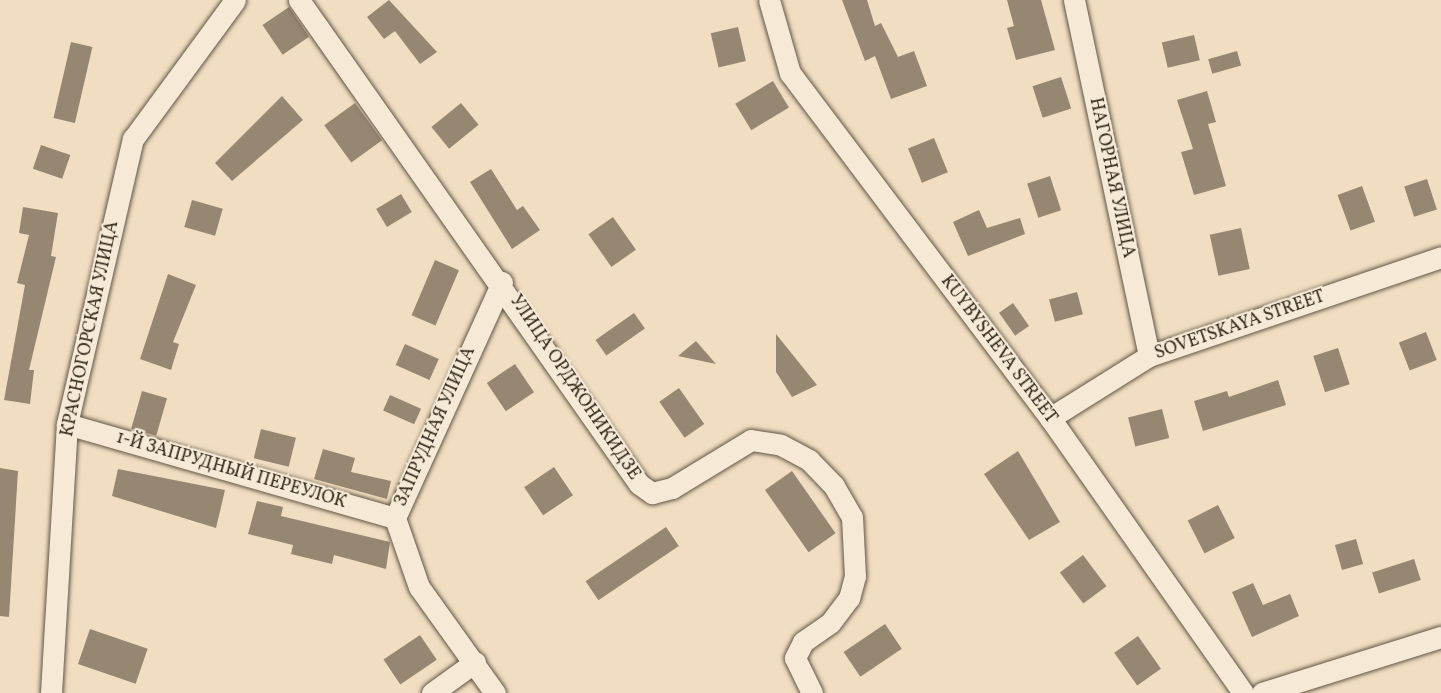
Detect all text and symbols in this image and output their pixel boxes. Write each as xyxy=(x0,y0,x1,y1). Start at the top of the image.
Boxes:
street label: НАГОРНАЯ УЛИЦА xyxy=(1083,96,1139,260)
street label: КРАСНОГОРСКАЯ УЛИЦА xyxy=(58,219,124,439)
street label: KUYBYSHEVA STREET xyxy=(935,271,1061,429)
street label: SOVETSKAYA STREET xyxy=(1152,287,1328,365)
street label: УЛИЦА ОРДЖОНИКИДЗЕ xyxy=(504,291,644,485)
street label: ЗАПРУДНАЯ УЛИЦА xyxy=(391,344,481,510)
street label: 1-Й ЗАПРУДНЫЙ ПЕРЕУЛОК xyxy=(114,428,348,514)

